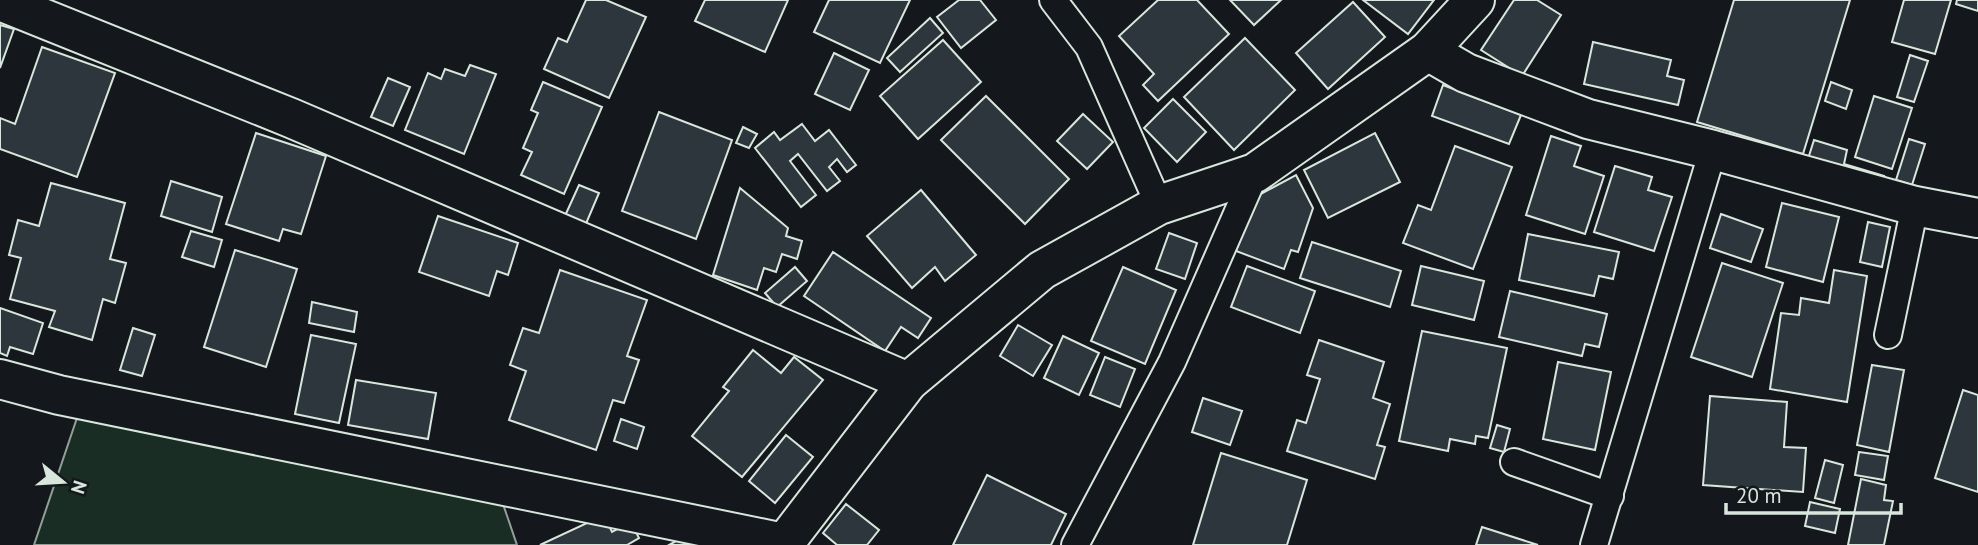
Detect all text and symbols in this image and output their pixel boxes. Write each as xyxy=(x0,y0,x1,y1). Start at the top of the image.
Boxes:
north arrow xyxy=(28,447,98,517)
scale bar xyxy=(1726,472,1901,516)
text: N xyxy=(66,478,93,497)
text: 20 m xyxy=(1736,482,1782,509)

